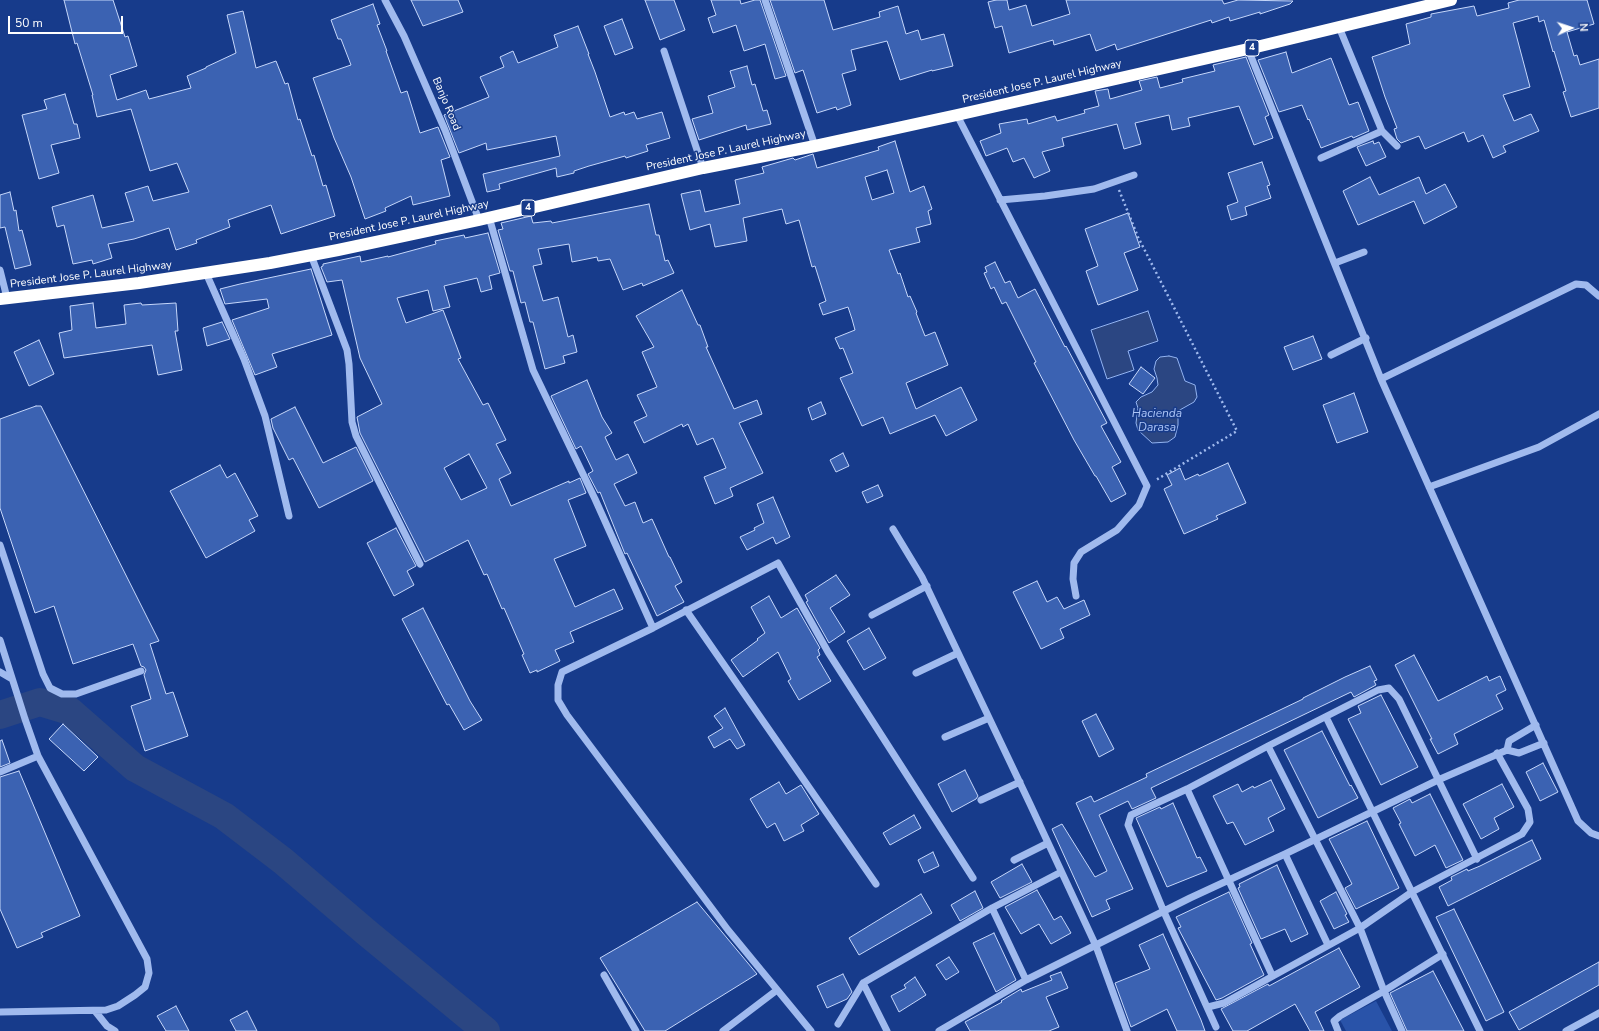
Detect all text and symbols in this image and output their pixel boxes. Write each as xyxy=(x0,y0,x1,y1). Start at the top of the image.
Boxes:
scale bar xyxy=(10,8,125,34)
north arrow xyxy=(1551,8,1591,48)
text: 50 m xyxy=(15,15,43,31)
text: N xyxy=(1576,23,1591,32)
road number: 4 xyxy=(1245,40,1259,56)
street label: President Jose P. Laurel Highway xyxy=(961,57,1123,107)
street label: Banjo Road xyxy=(429,75,463,133)
street label: President Jose P. Laurel Highway xyxy=(645,128,807,174)
street label: President Jose P. Laurel Highway xyxy=(328,198,490,244)
road number: 4 xyxy=(521,200,535,216)
street label: President Jose P. Laurel Highway xyxy=(9,259,173,291)
water label: Hacienda Darasa xyxy=(1132,407,1182,435)

